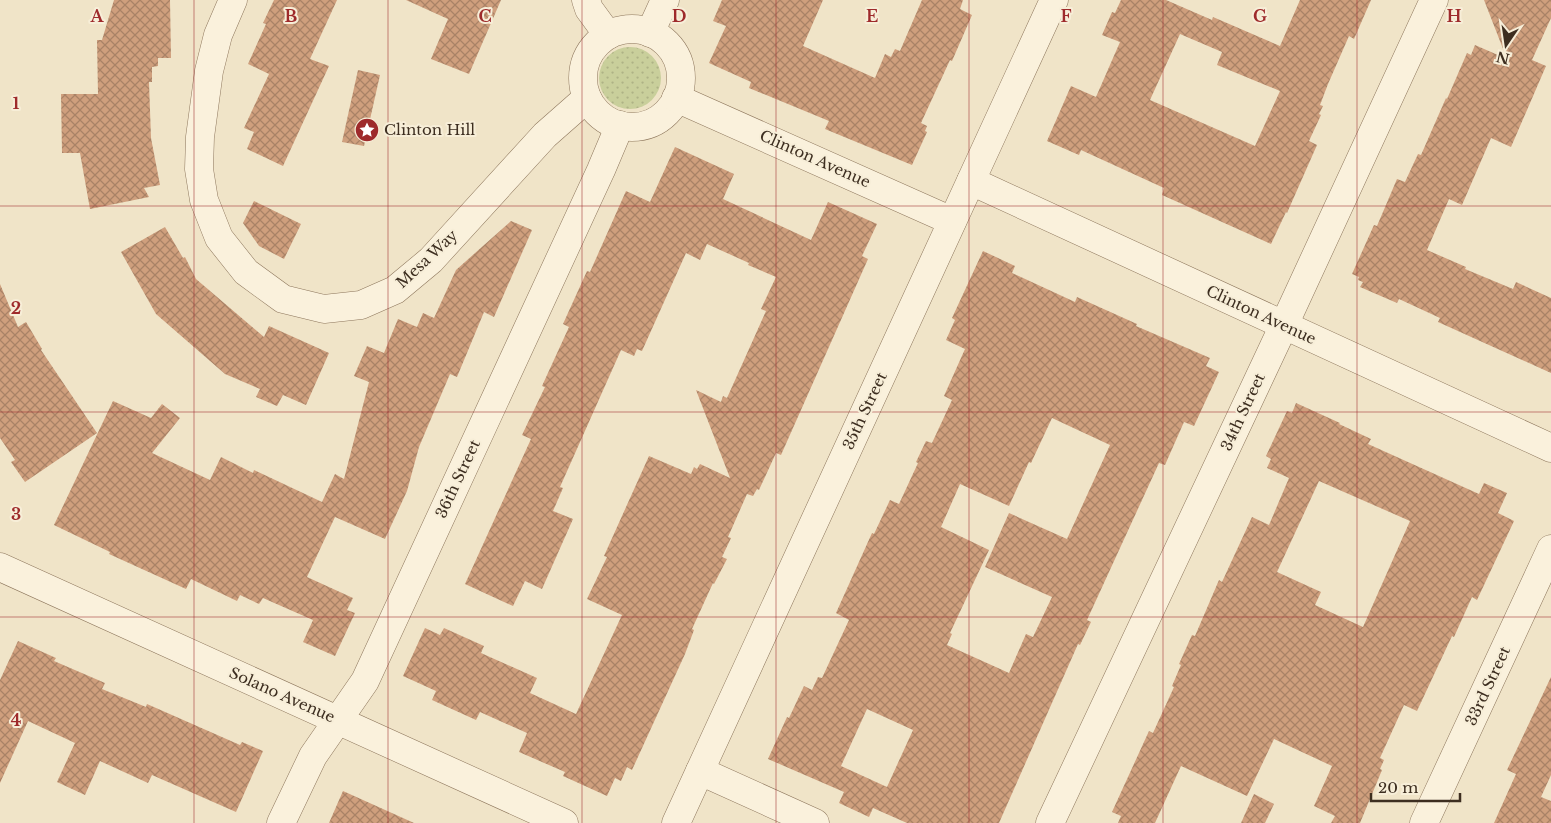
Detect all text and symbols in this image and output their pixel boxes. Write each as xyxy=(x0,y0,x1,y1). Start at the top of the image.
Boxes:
text: A xyxy=(90,6,105,26)
text: B xyxy=(285,6,298,26)
text: C xyxy=(478,6,492,26)
text: D xyxy=(672,6,686,26)
text: E xyxy=(866,6,878,26)
text: F xyxy=(1060,6,1072,26)
text: G xyxy=(1253,6,1267,26)
text: H xyxy=(1446,6,1462,26)
north arrow xyxy=(1481,20,1531,70)
text: N xyxy=(1495,47,1512,68)
text: 1 xyxy=(13,93,20,113)
place icon: Clinton Hill xyxy=(354,117,380,143)
place label: Clinton Hill xyxy=(384,120,475,139)
street label: Clinton Avenue xyxy=(757,126,873,191)
street label: Mesa Way xyxy=(392,225,462,292)
street label: Clinton Avenue xyxy=(1203,281,1319,348)
text: 2 xyxy=(11,298,21,318)
street label: 35th Street xyxy=(838,369,891,453)
street label: 34th Street xyxy=(1216,370,1269,454)
street label: 36th Street xyxy=(431,436,484,521)
text: 3 xyxy=(11,504,21,524)
street label: 33rd Street xyxy=(1461,643,1514,728)
street label: Solano Avenue xyxy=(226,663,338,726)
text: 4 xyxy=(11,710,21,730)
scale bar xyxy=(1371,770,1460,802)
text: 20 m xyxy=(1378,778,1418,797)

